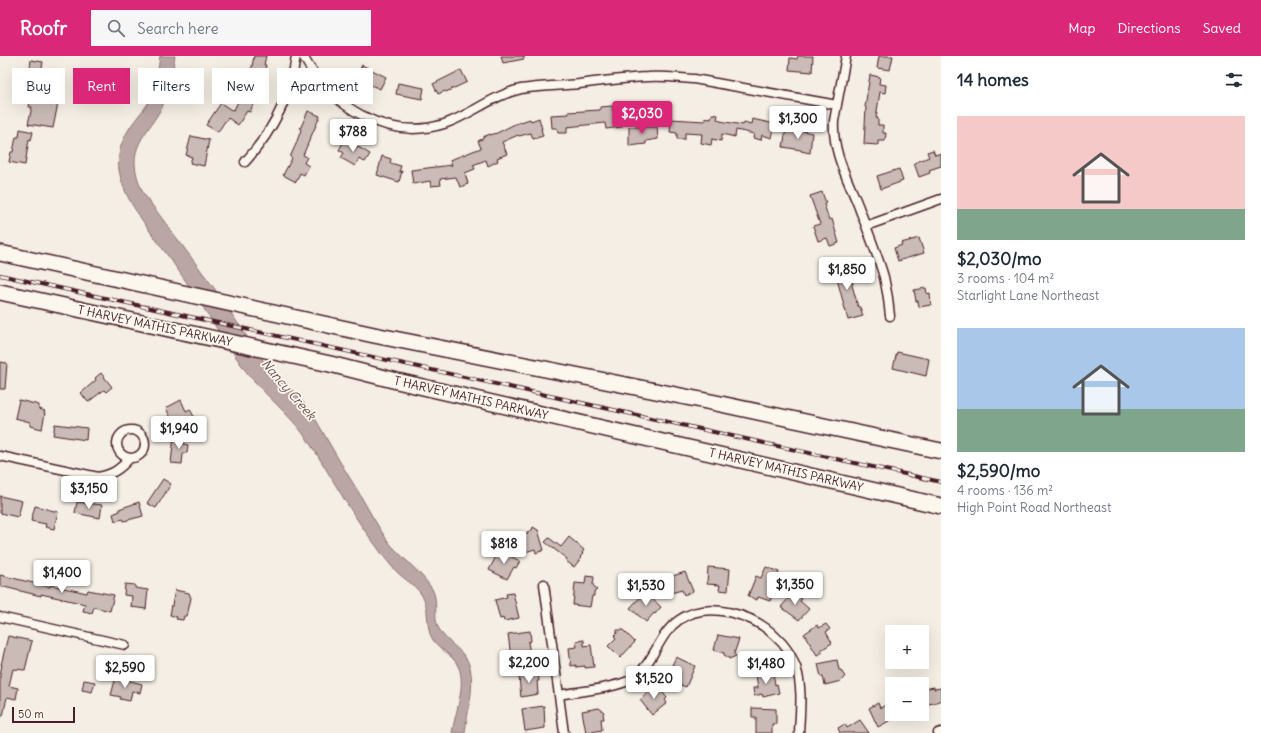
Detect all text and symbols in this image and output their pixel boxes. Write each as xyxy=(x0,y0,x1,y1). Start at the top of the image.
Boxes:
search box xyxy=(91,10,371,46)
text: Roofr xyxy=(20,16,67,40)
icon: search xyxy=(105,17,127,39)
text: Search here xyxy=(137,19,218,38)
text: Map xyxy=(1068,19,1095,37)
text: Directions xyxy=(1117,19,1181,37)
text: Saved xyxy=(1203,19,1241,37)
chip: Buy xyxy=(12,68,65,104)
chip: Rent xyxy=(73,68,130,104)
chip: Filters xyxy=(138,68,204,104)
chip: New xyxy=(212,68,269,104)
chip: Apartment xyxy=(277,68,373,104)
text: 14 homes xyxy=(957,69,1029,91)
icon: filters xyxy=(1223,69,1245,91)
pin: $2,030 xyxy=(609,101,675,135)
text: $2,030 xyxy=(621,105,663,122)
pin: $1,300 xyxy=(765,106,831,140)
text: $1,300 xyxy=(778,110,818,127)
pin: $788 xyxy=(329,119,377,153)
text: $788 xyxy=(339,123,367,140)
icon: home xyxy=(1065,142,1137,214)
text: $2,030/mo xyxy=(957,248,1042,270)
pin: $1,850 xyxy=(814,257,880,291)
text: $1,850 xyxy=(828,261,866,278)
text: 3 rooms · 104 m² xyxy=(957,270,1054,287)
text: Starlight Lane Northeast xyxy=(957,287,1099,304)
street label: T HARVEY MATHIS PARKWAY xyxy=(76,302,234,349)
icon: home xyxy=(1065,354,1137,426)
water label: Nancy Creek xyxy=(258,355,321,424)
street label: T HARVEY MATHIS PARKWAY xyxy=(393,372,550,423)
pin: $1,940 xyxy=(146,416,212,450)
text: $1,940 xyxy=(160,420,198,437)
street label: T HARVEY MATHIS PARKWAY xyxy=(708,444,865,495)
text: $2,590/mo xyxy=(957,460,1040,482)
pin: $3,150 xyxy=(56,476,122,510)
text: $3,150 xyxy=(70,480,108,497)
text: 4 rooms · 136 m² xyxy=(957,482,1053,499)
text: High Point Road Northeast xyxy=(957,499,1111,516)
pin: $818 xyxy=(480,531,528,565)
text: $818 xyxy=(490,535,518,552)
pin: $1,400 xyxy=(29,560,95,594)
text: $1,400 xyxy=(42,564,82,581)
pin: $1,350 xyxy=(762,572,828,606)
pin: $1,530 xyxy=(613,573,679,607)
text: $1,350 xyxy=(776,576,814,593)
text: $1,530 xyxy=(627,577,665,594)
map controls xyxy=(885,625,929,721)
button: + xyxy=(885,625,929,669)
pin: $2,200 xyxy=(496,650,562,684)
pin: $1,480 xyxy=(733,651,799,685)
text: $2,200 xyxy=(508,654,550,671)
pin: $2,590 xyxy=(92,655,158,689)
text: $1,480 xyxy=(747,655,785,672)
text: $2,590 xyxy=(105,659,145,676)
pin: $1,520 xyxy=(621,666,687,700)
text: $1,520 xyxy=(635,670,673,687)
button: − xyxy=(885,677,929,721)
scale bar xyxy=(12,705,75,724)
text: 50 m xyxy=(18,707,44,721)

